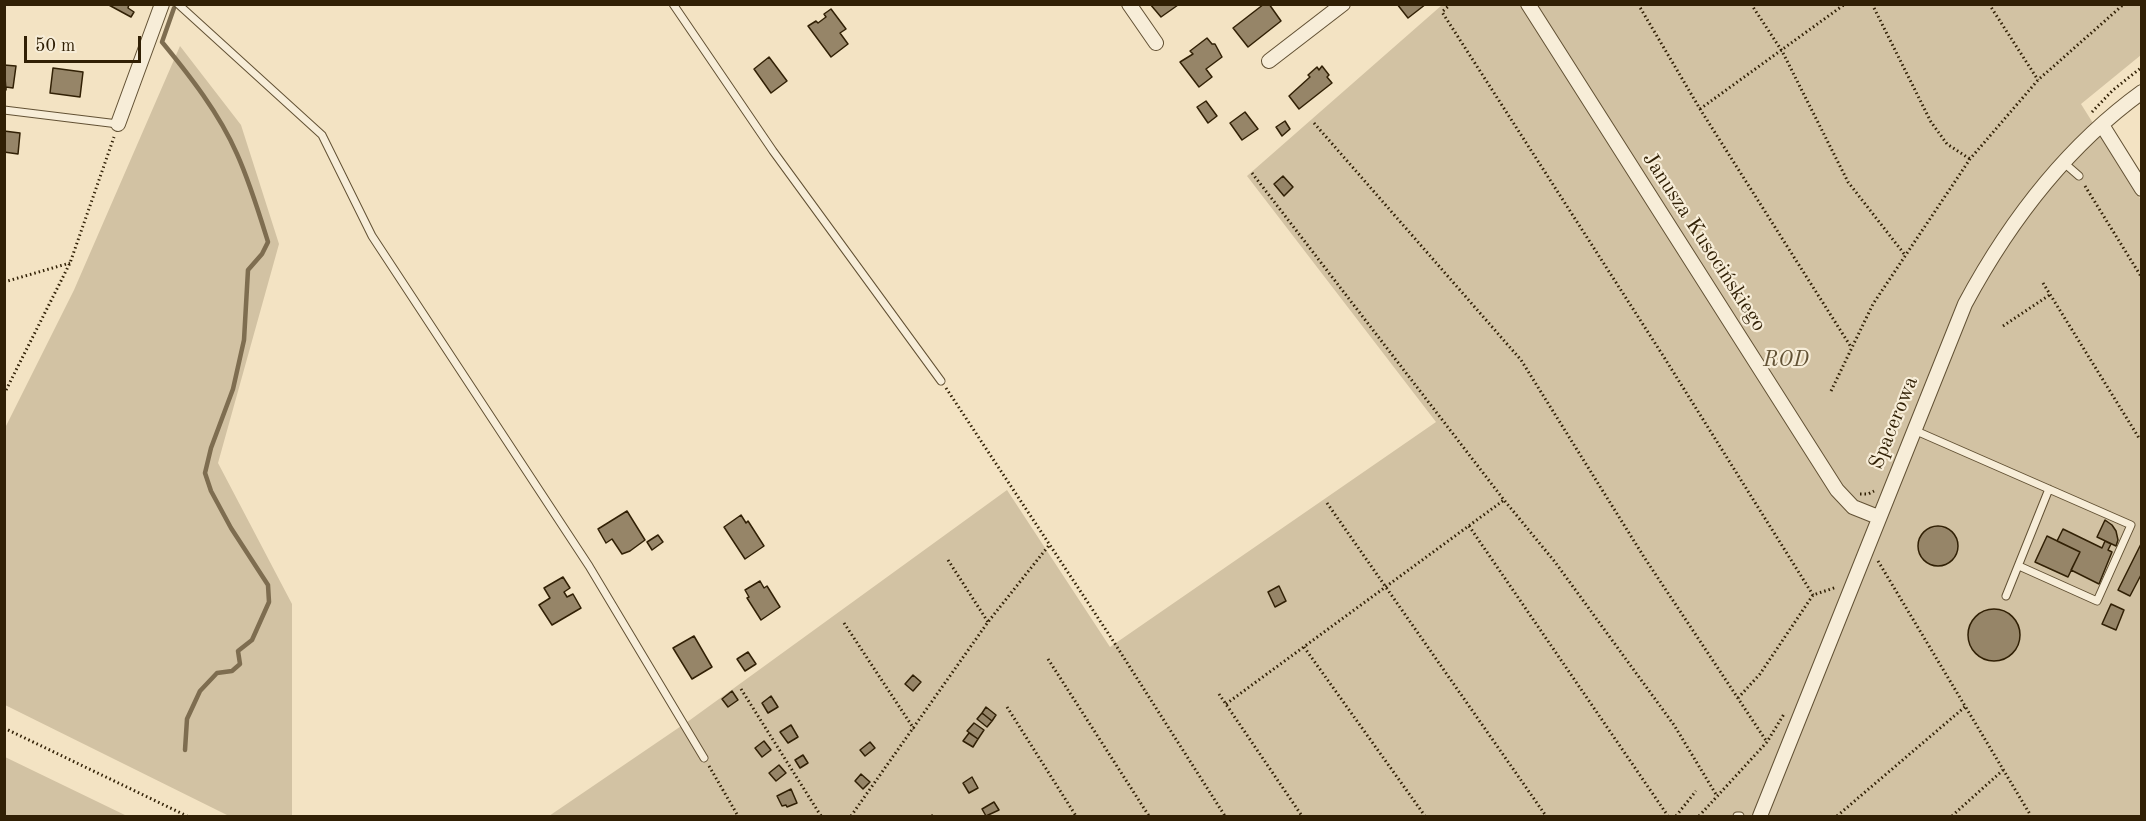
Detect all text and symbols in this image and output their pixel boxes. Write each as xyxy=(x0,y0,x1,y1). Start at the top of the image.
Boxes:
scale bar xyxy=(27,24,144,62)
text: 50 m xyxy=(35,37,75,55)
street label: Janusza Kusocińskiego xyxy=(1637,148,1771,336)
park label: ROD xyxy=(1763,347,1809,373)
street label: Spacerowa xyxy=(1864,373,1924,473)

